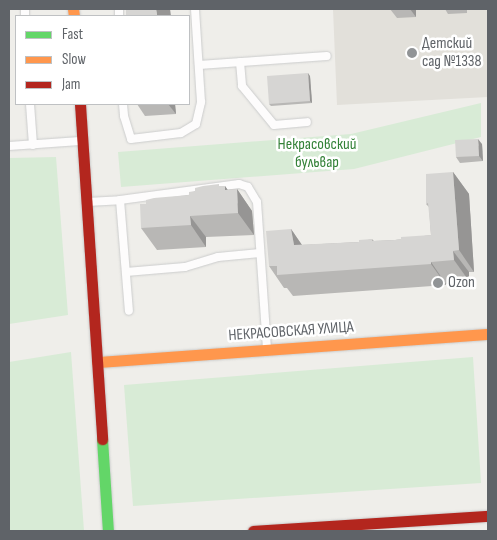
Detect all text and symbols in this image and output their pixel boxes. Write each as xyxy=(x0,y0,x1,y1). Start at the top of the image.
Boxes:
legend xyxy=(15,15,190,105)
text: Fast xyxy=(62,25,83,44)
place label: Детский сад №1338 xyxy=(422,34,482,72)
marker: Детский сад №1338 xyxy=(406,47,418,59)
text: Slow xyxy=(62,50,86,69)
text: Jam xyxy=(62,75,80,94)
park label: Некрасовский бульвар xyxy=(278,135,356,173)
place label: Ozon xyxy=(448,273,475,293)
marker: Ozon xyxy=(432,277,444,289)
street label: НЕКРАСОВСКАЯ УЛИЦА xyxy=(228,318,354,346)

